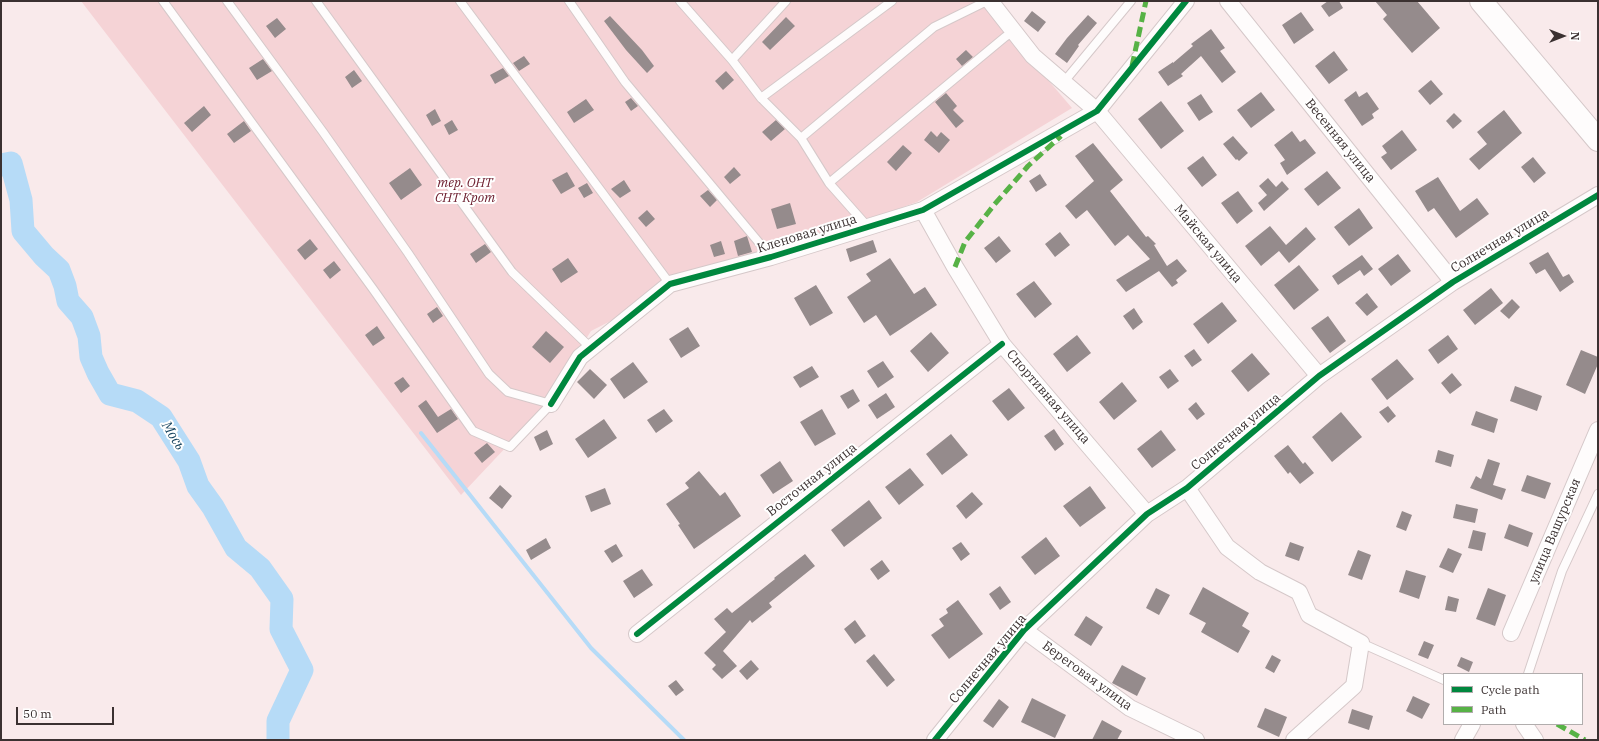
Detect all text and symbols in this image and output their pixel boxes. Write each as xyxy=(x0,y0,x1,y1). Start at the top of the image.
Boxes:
north arrow xyxy=(1543,16,1583,56)
text: N xyxy=(1568,32,1582,40)
street label: Весенняя улица xyxy=(1302,96,1378,186)
park label: тер. ОНТ СНТ Крот xyxy=(435,175,495,206)
street label: Майская улица xyxy=(1171,202,1245,286)
street label: Солнечная улица xyxy=(1448,206,1552,276)
street label: Кленовая улица xyxy=(755,211,859,257)
street label: Спортивная улица xyxy=(1003,347,1093,447)
street label: Солнечная улица xyxy=(1188,390,1284,474)
water label: Мось xyxy=(158,418,188,454)
street label: Восточная улица xyxy=(764,440,860,520)
street label: улица Вашурская xyxy=(1526,476,1584,586)
street label: Солнечная улица xyxy=(946,611,1030,707)
street label: Береговая улица xyxy=(1039,638,1135,714)
legend xyxy=(1443,673,1583,725)
text: Cycle path xyxy=(1481,682,1540,697)
scale bar xyxy=(18,699,116,725)
text: Path xyxy=(1481,702,1506,717)
text: 50 m xyxy=(23,706,52,721)

